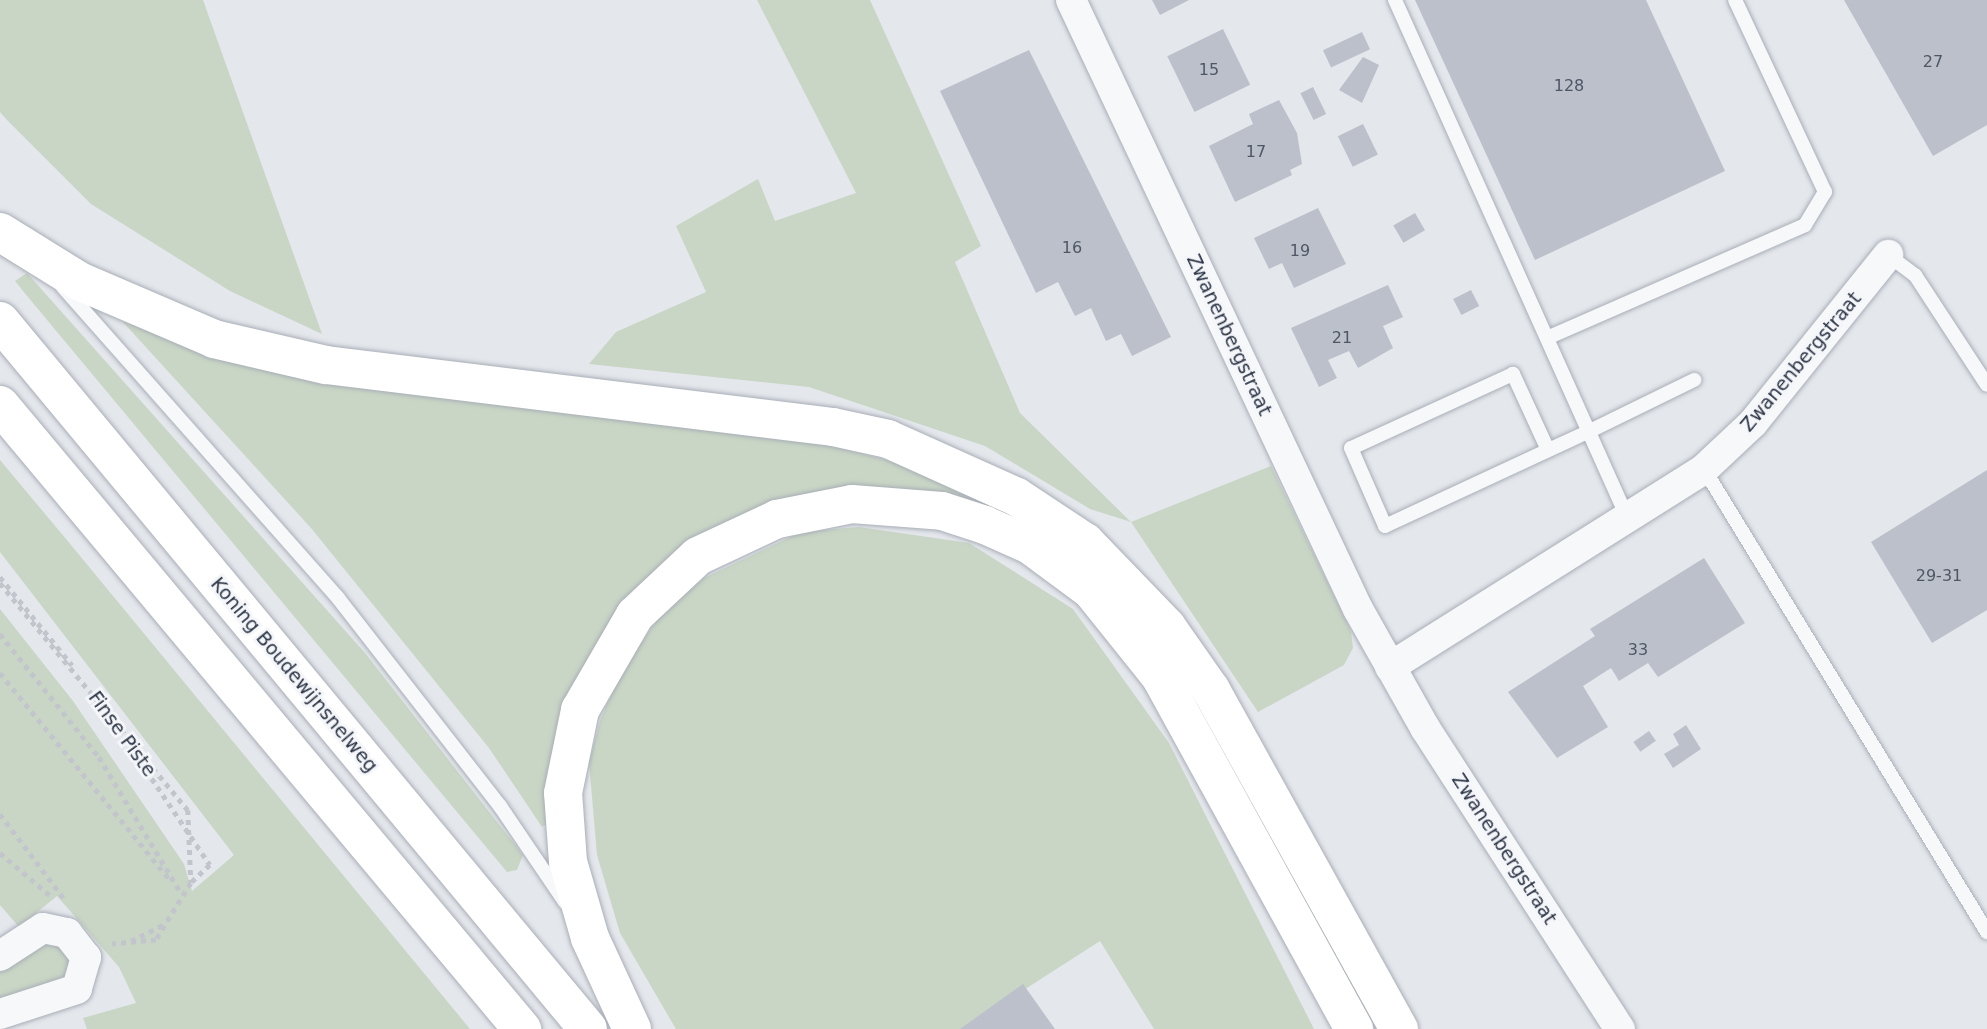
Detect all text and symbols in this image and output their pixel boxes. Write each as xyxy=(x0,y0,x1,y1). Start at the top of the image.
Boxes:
house number: 27 xyxy=(1923,52,1943,72)
house number: 15 xyxy=(1199,60,1219,80)
house number: 128 xyxy=(1554,76,1584,96)
house number: 17 xyxy=(1246,142,1266,162)
house number: 16 xyxy=(1062,238,1082,258)
house number: 19 xyxy=(1290,241,1310,261)
street label: Zwanenbergstraat xyxy=(1182,251,1276,419)
street label: Zwanenbergstraat xyxy=(1736,288,1866,436)
house number: 21 xyxy=(1332,328,1352,348)
house number: 29-31 xyxy=(1916,566,1962,586)
street label: Koning Boudewijnsnelweg xyxy=(206,573,382,777)
house number: 33 xyxy=(1628,640,1648,660)
street label: Finse Piste xyxy=(83,687,161,781)
street label: Zwanenbergstraat xyxy=(1447,769,1561,929)

